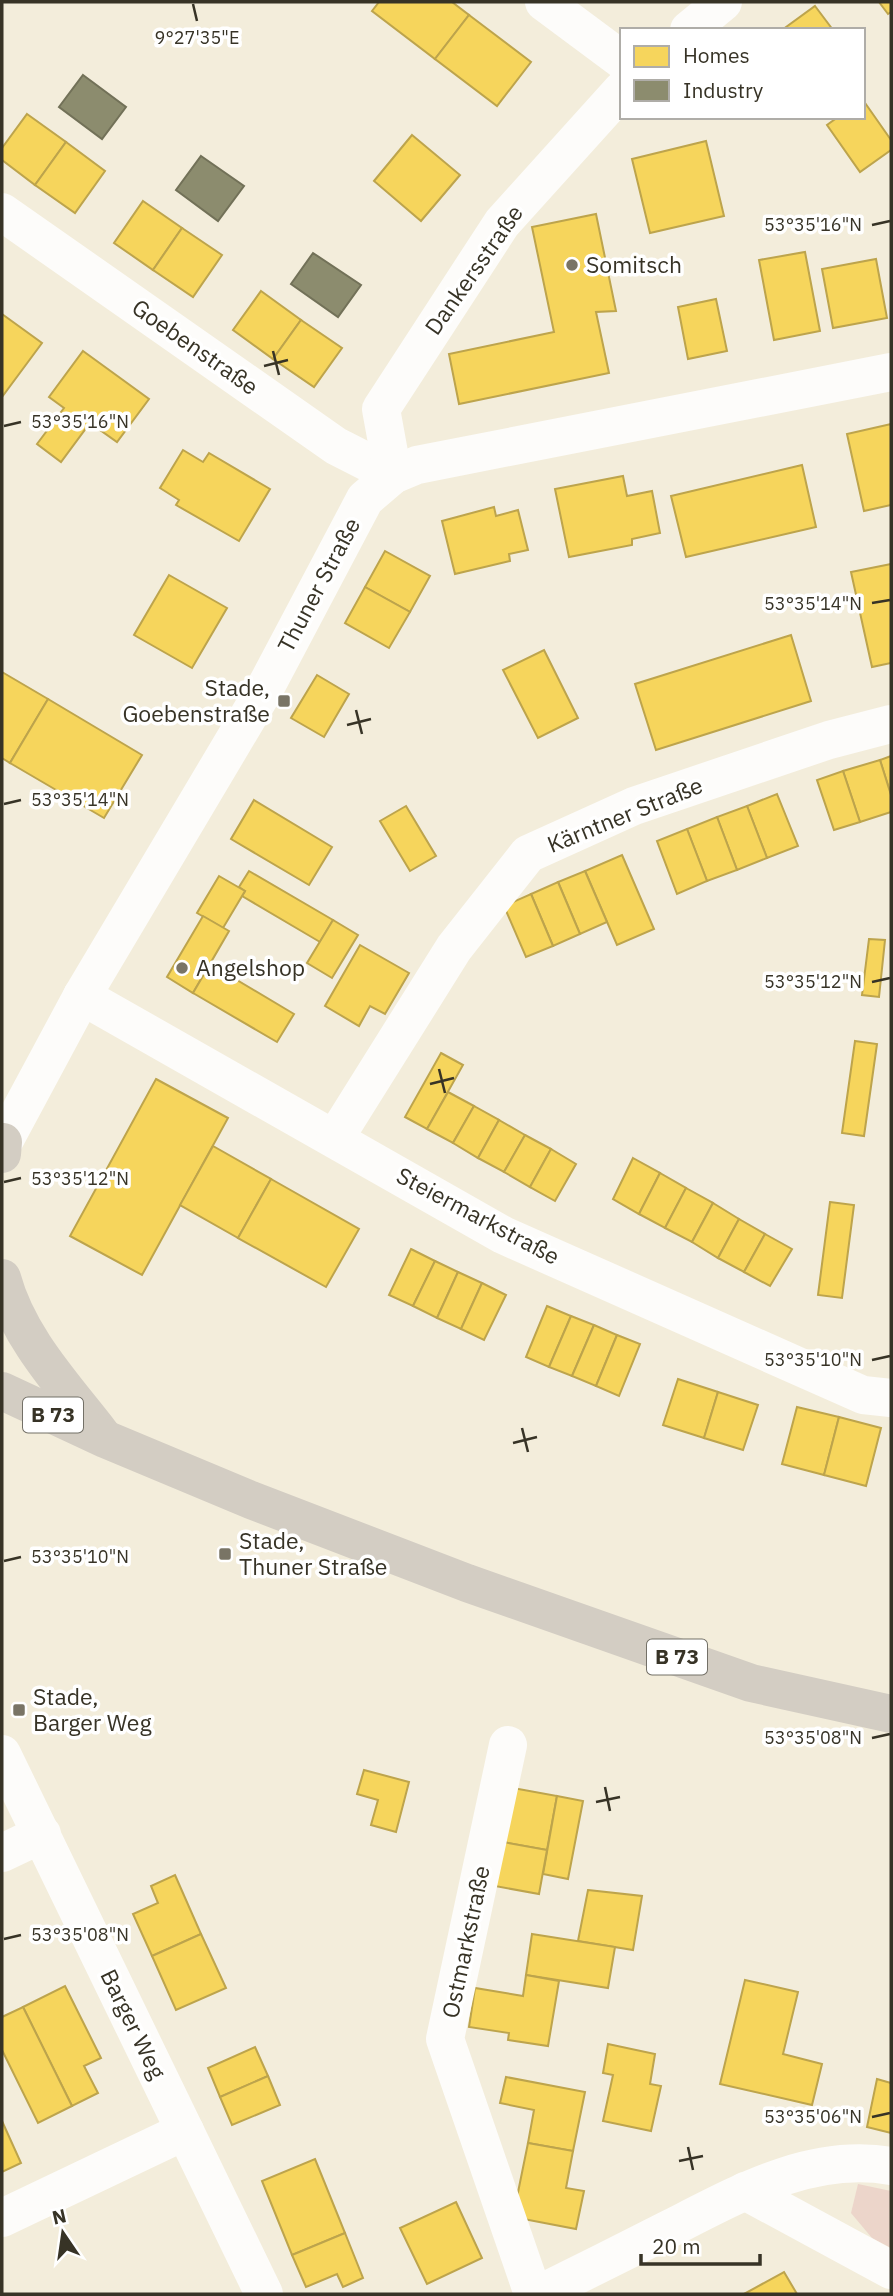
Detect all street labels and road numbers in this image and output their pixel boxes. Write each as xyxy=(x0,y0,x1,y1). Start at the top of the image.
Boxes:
street label: Dankersstraße xyxy=(417,199,529,340)
street label: Goebenstraße xyxy=(127,292,265,401)
street label: Thuner Straße xyxy=(270,512,366,657)
street label: Kärntner Straße xyxy=(542,769,707,859)
street label: Steiermarkstraße xyxy=(392,1159,565,1271)
road number: B 73 xyxy=(23,1398,83,1432)
road number: B 73 xyxy=(647,1640,707,1674)
street label: Ostmarkstraße xyxy=(434,1863,496,2021)
street label: Barger Weg xyxy=(94,1964,173,2083)

